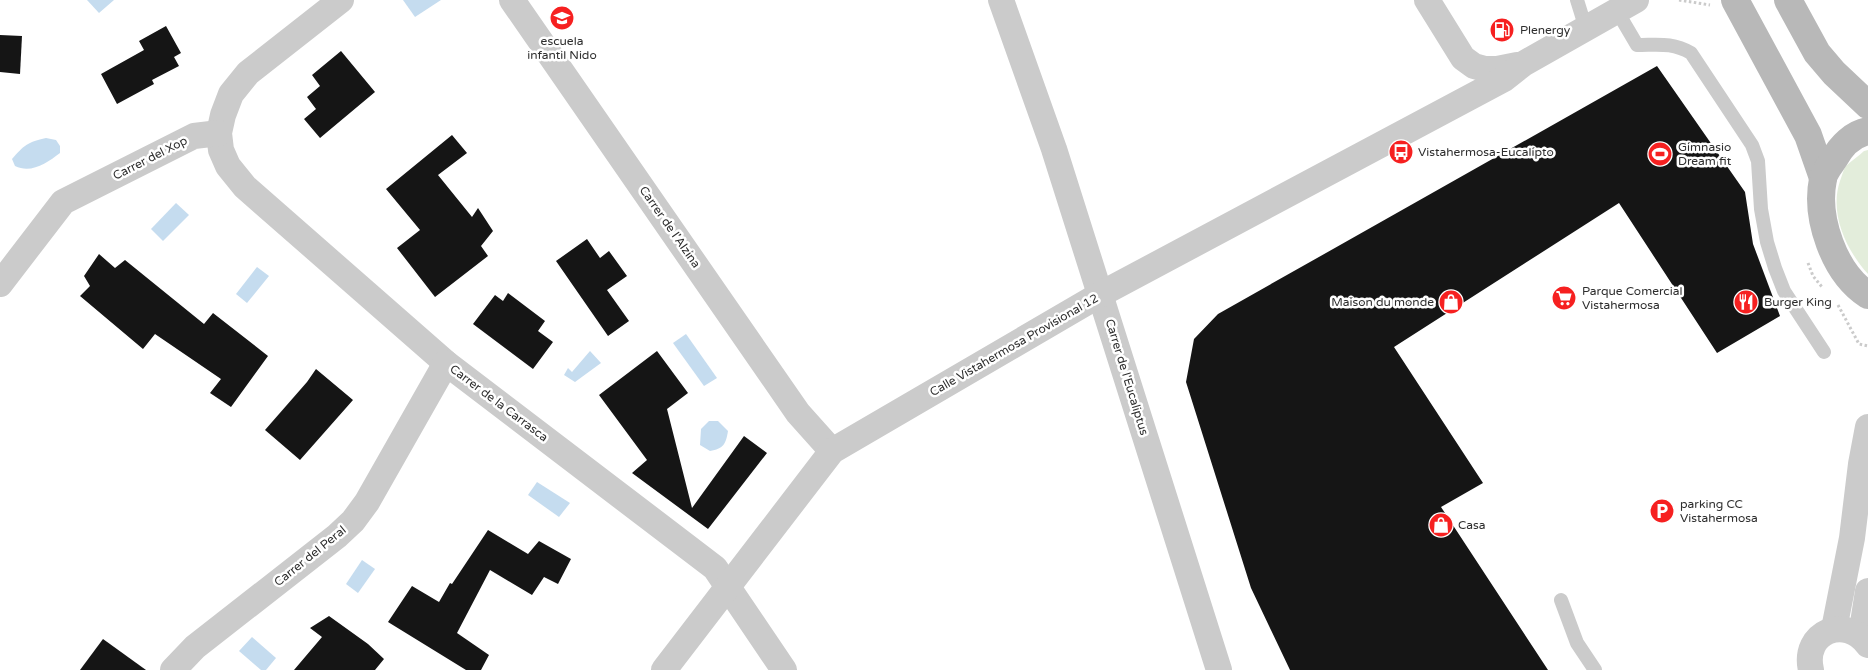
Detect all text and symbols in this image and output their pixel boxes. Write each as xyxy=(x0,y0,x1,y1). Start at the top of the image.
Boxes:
school or university icon: escuela infantil Nido xyxy=(549,5,575,31)
fuel station icon: Plenergy xyxy=(1489,17,1515,43)
place label: Plenergy xyxy=(1520,23,1571,37)
place label: escuela infantil Nido xyxy=(527,34,597,62)
street label: Carrer del Xop xyxy=(110,133,190,183)
bus stop icon: Vistahermosa-Eucalipto xyxy=(1388,139,1414,165)
place label: Gimnasio Dream fit xyxy=(1678,140,1732,168)
sports icon: Gimnasio Dream fit xyxy=(1647,141,1673,167)
place label: Vistahermosa-Eucalipto xyxy=(1418,145,1554,159)
street label: Carrer de l'Alzina xyxy=(637,183,703,271)
place label: Parque Comercial Vistahermosa xyxy=(1582,284,1683,312)
supermarket icon: Parque Comercial Vistahermosa xyxy=(1551,285,1577,311)
shop icon: Maison du monde xyxy=(1438,289,1464,315)
restaurant icon: Burger King xyxy=(1733,289,1759,315)
street label: Calle Vistahermosa Provisional 12 xyxy=(927,291,1101,399)
place label: Maison du monde xyxy=(1331,295,1434,309)
place label: Burger King xyxy=(1764,295,1832,309)
street label: Carrer de l'Eucaliptus xyxy=(1103,317,1151,437)
street label: Carrer de la Carrasca xyxy=(447,362,551,444)
place label: parking CC Vistahermosa xyxy=(1680,497,1758,525)
parking icon: parking CC Vistahermosa xyxy=(1649,498,1675,524)
shop icon: Casa xyxy=(1428,512,1454,538)
place label: Casa xyxy=(1458,518,1486,532)
street label: Carrer del Peral xyxy=(271,523,349,589)

